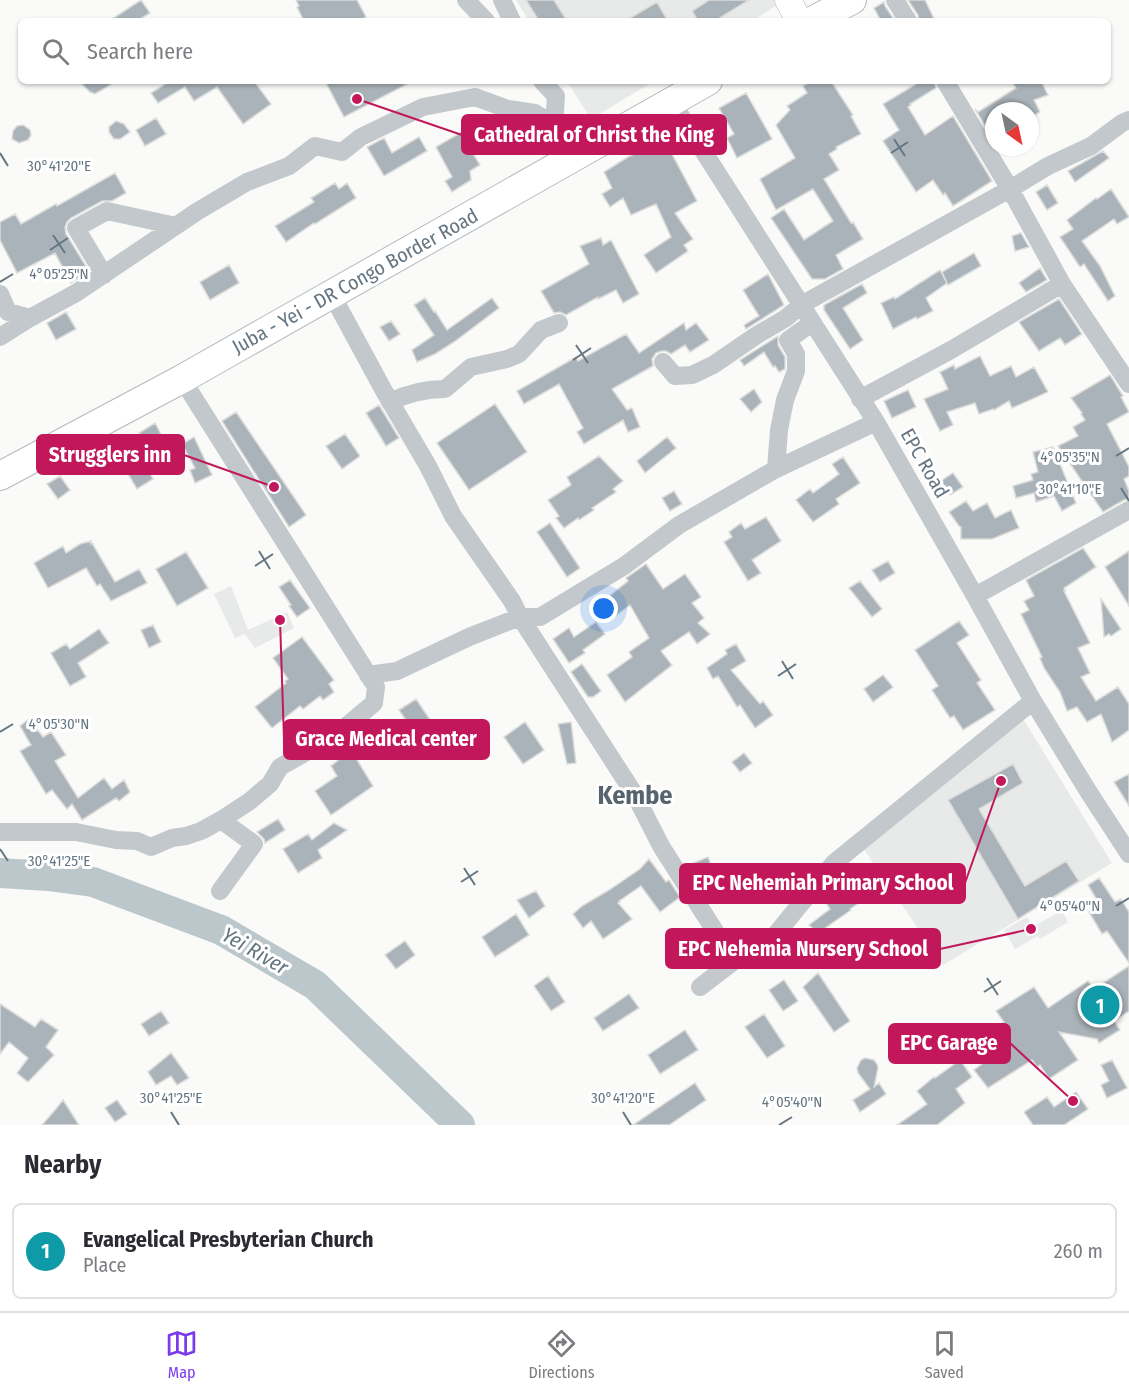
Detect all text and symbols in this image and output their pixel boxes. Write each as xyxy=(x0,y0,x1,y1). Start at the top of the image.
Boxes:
search box xyxy=(18,18,1111,84)
icon: search xyxy=(39,35,72,68)
text: Search here xyxy=(87,38,193,65)
north arrow xyxy=(985,102,1039,156)
callout: Cathedral of Christ the King xyxy=(462,115,726,154)
text: Cathedral of Christ the King xyxy=(474,122,715,148)
text: 30°41'20"E xyxy=(27,157,91,175)
street label: Juba - Yei - DR Congo Border Road xyxy=(228,203,482,359)
text: 4°05'25"N xyxy=(29,265,89,283)
street label: EPC Road xyxy=(896,424,954,502)
callout: Strugglers inn xyxy=(37,435,184,474)
text: Strugglers inn xyxy=(49,442,171,468)
text: 4°05'35"N xyxy=(1040,448,1100,466)
text: 30°41'10"E xyxy=(1038,480,1102,498)
your location xyxy=(589,594,618,623)
text: 4°05'30"N xyxy=(29,715,89,733)
callout: Grace Medical center xyxy=(284,720,489,759)
text: Grace Medical center xyxy=(295,726,477,752)
district label: Kembe xyxy=(598,780,672,811)
text: 30°41'25"E xyxy=(28,852,90,870)
callout: EPC Nehemiah Primary School xyxy=(680,864,965,903)
text: EPC Nehemiah Primary School xyxy=(693,870,954,896)
text: 4°05'40"N xyxy=(1040,897,1100,915)
water label: Yei River xyxy=(217,922,293,981)
callout: EPC Nehemia Nursery School xyxy=(666,929,940,968)
text: EPC Nehemia Nursery School xyxy=(678,936,928,962)
pin: 1 xyxy=(1080,982,1120,1028)
callout: EPC Garage xyxy=(889,1024,1010,1063)
text: EPC Garage xyxy=(900,1030,998,1056)
text: 30°41'25"E xyxy=(140,1089,202,1107)
text: 30°41'20"E xyxy=(591,1089,655,1107)
text: 4°05'40"N xyxy=(762,1093,822,1111)
text: Nearby xyxy=(24,1149,101,1180)
text: Evangelical Presbyterian Church xyxy=(83,1226,373,1253)
text: 1 xyxy=(41,1239,50,1263)
text: 260 m xyxy=(1054,1239,1103,1263)
text: Place xyxy=(83,1253,126,1277)
tab: Map xyxy=(165,1327,198,1382)
tab: Directions xyxy=(528,1327,595,1382)
tab: Saved xyxy=(925,1327,964,1382)

